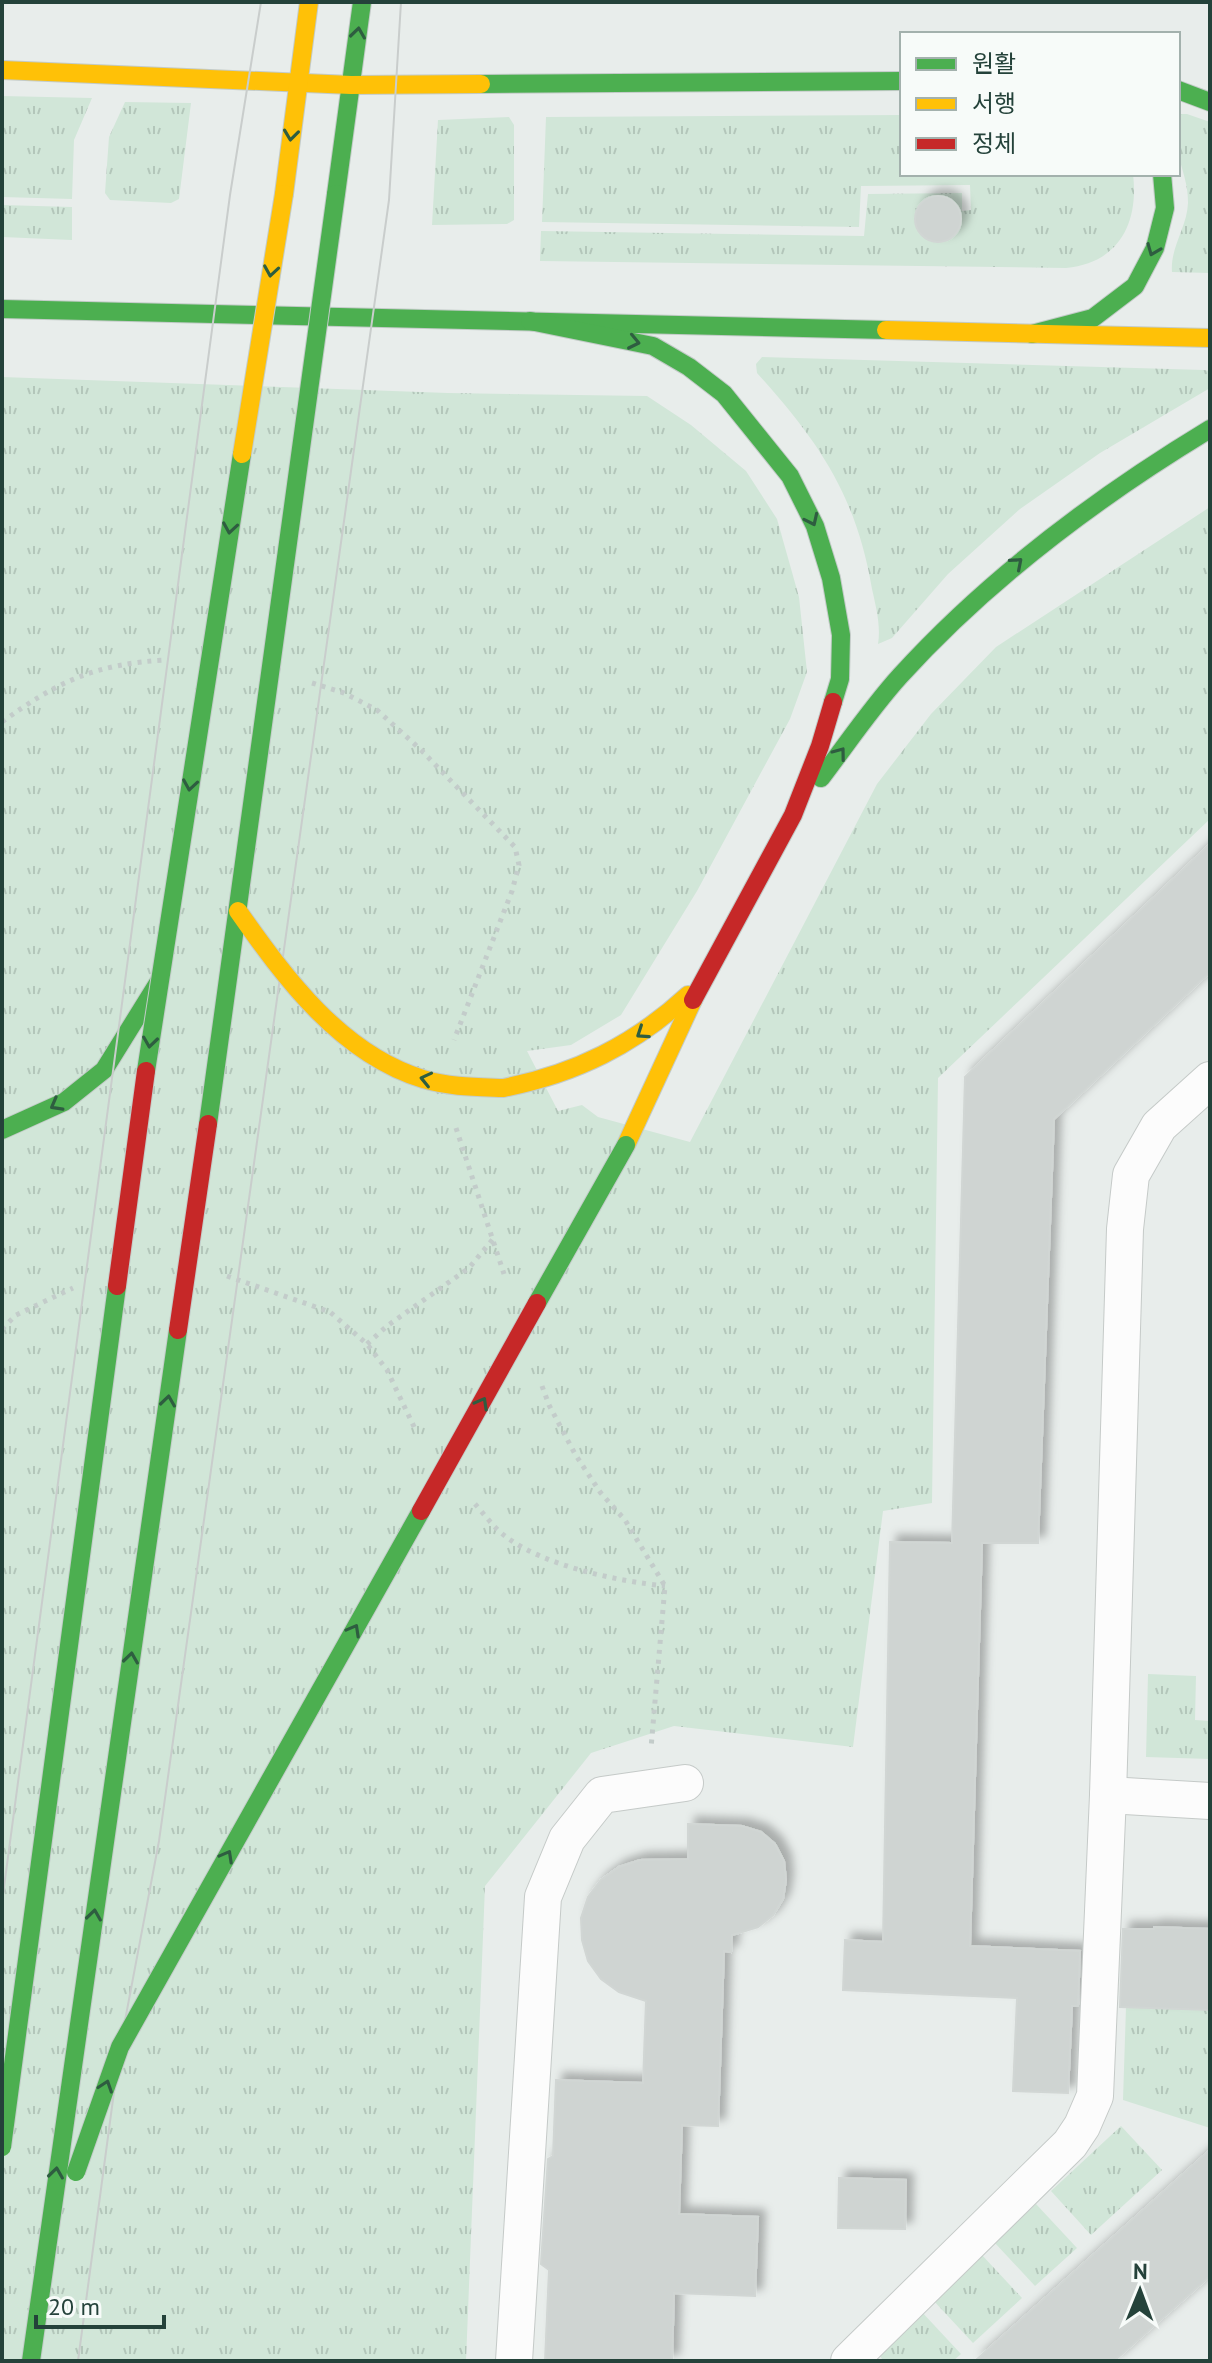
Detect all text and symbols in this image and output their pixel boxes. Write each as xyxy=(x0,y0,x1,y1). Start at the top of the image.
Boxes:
one-way arrow xyxy=(349,26,366,40)
legend xyxy=(900,32,1180,176)
text: 원활 xyxy=(972,48,1016,79)
text: 서행 xyxy=(972,88,1016,119)
text: 정체 xyxy=(972,128,1016,159)
one-way arrow xyxy=(283,129,300,142)
one-way arrow xyxy=(1146,242,1162,256)
one-way arrow xyxy=(264,264,281,278)
one-way arrow xyxy=(627,333,640,350)
one-way arrow xyxy=(802,512,818,527)
one-way arrow xyxy=(223,521,240,535)
one-way arrow xyxy=(1007,558,1022,573)
one-way arrow xyxy=(831,747,845,762)
one-way arrow xyxy=(182,778,199,792)
one-way arrow xyxy=(637,1023,651,1038)
one-way arrow xyxy=(142,1035,159,1049)
one-way arrow xyxy=(419,1071,433,1088)
one-way arrow xyxy=(50,1096,64,1111)
one-way arrow xyxy=(159,1394,176,1408)
one-way arrow xyxy=(472,1397,488,1412)
one-way arrow xyxy=(345,1623,360,1638)
one-way arrow xyxy=(122,1651,139,1665)
one-way arrow xyxy=(217,1851,233,1865)
one-way arrow xyxy=(85,1909,102,1922)
one-way arrow xyxy=(97,2080,113,2094)
one-way arrow xyxy=(47,2166,64,2180)
north arrow xyxy=(1100,2251,1180,2331)
text: N xyxy=(1133,2257,1148,2285)
scale bar xyxy=(36,2279,164,2329)
text: 20 m xyxy=(48,2291,100,2322)

